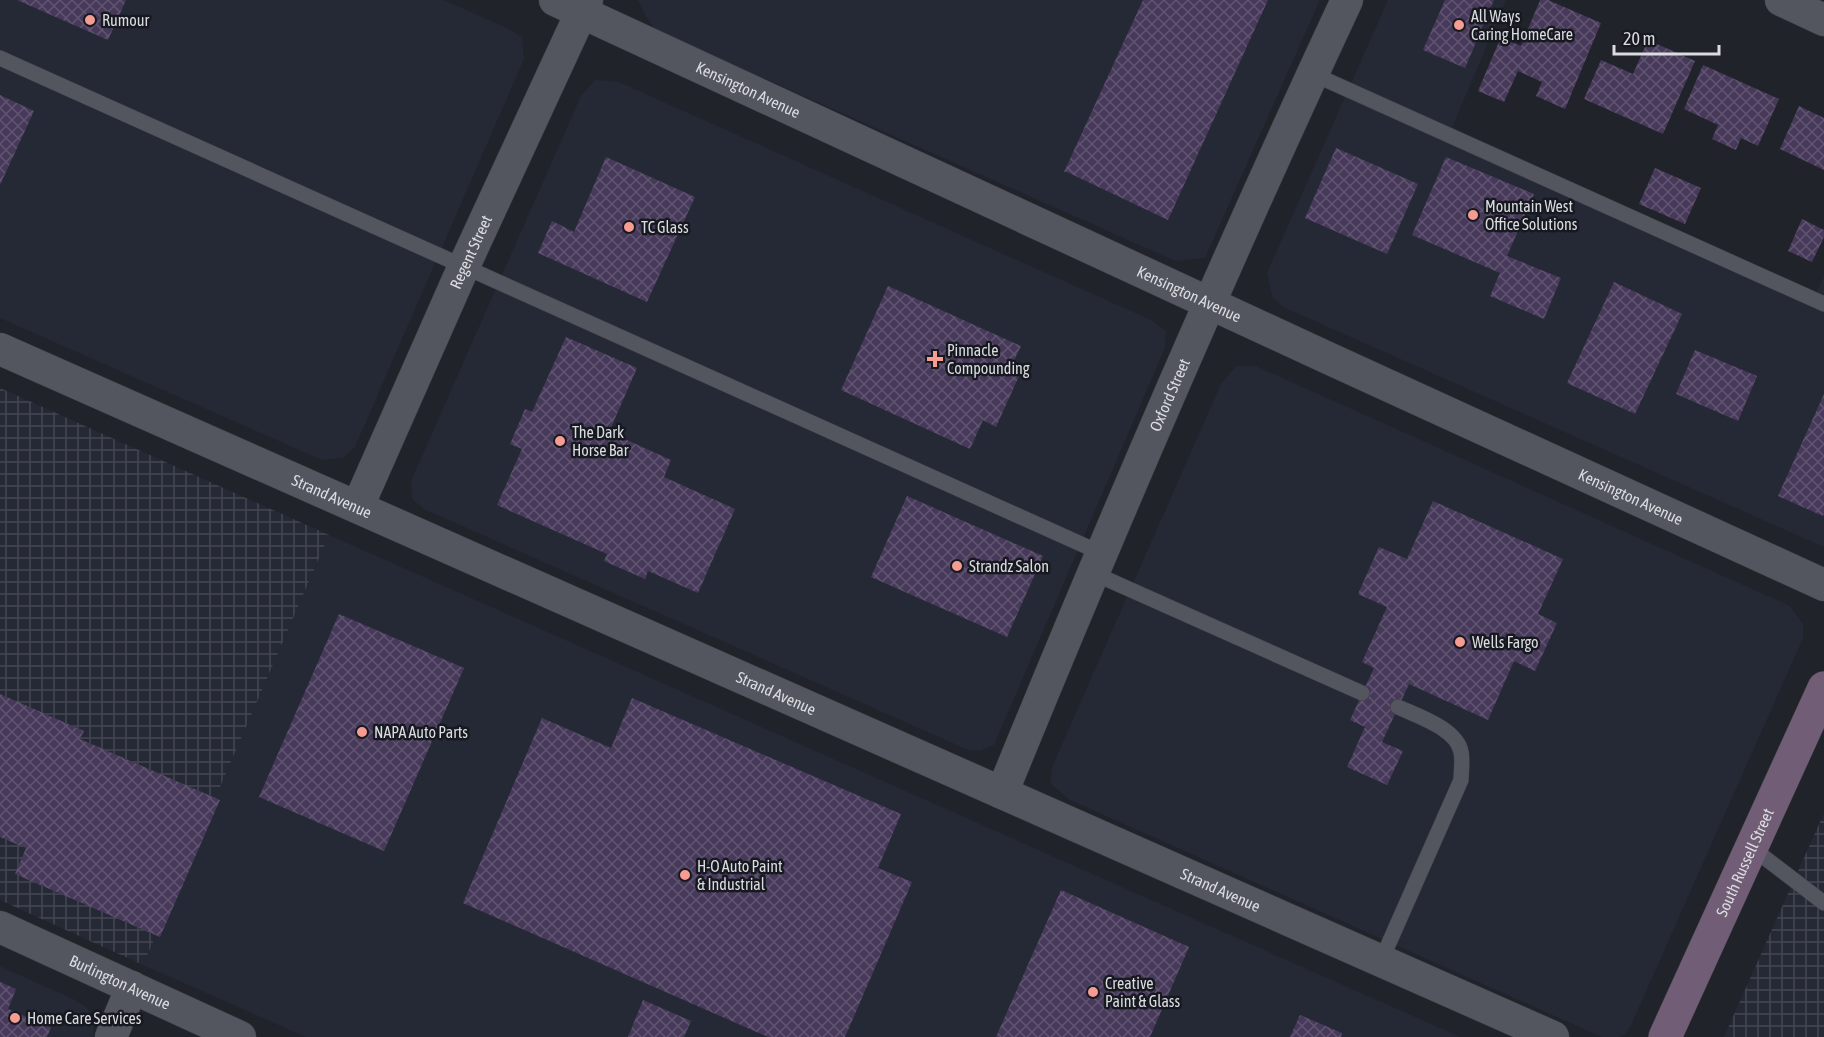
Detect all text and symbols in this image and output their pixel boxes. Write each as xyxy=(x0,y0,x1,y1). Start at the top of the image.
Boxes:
place label: All Ways Caring HomeCare xyxy=(1471,7,1573,44)
place label: Rumour xyxy=(102,11,149,29)
marker: Rumour xyxy=(83,13,97,27)
marker: All Ways Caring HomeCare xyxy=(1452,18,1466,32)
scale bar xyxy=(1614,18,1719,56)
text: 20 m xyxy=(1623,28,1655,49)
street label: Kensington Avenue xyxy=(693,58,803,121)
place label: Mountain West Office Solutions xyxy=(1485,197,1578,233)
marker: Mountain West Office Solutions xyxy=(1466,208,1480,222)
street label: Regent Street xyxy=(446,212,495,291)
place label: TC Glass xyxy=(641,218,689,236)
marker: TC Glass xyxy=(622,220,636,234)
street label: Kensington Avenue xyxy=(1134,262,1244,326)
place label: Pinnacle Compounding xyxy=(947,341,1030,378)
marker: Pinnacle Compounding xyxy=(928,352,942,366)
street label: Oxford Street xyxy=(1146,355,1193,434)
place label: The Dark Horse Bar xyxy=(572,423,629,459)
marker: The Dark Horse Bar xyxy=(553,434,567,448)
street label: Kensington Avenue xyxy=(1576,465,1686,528)
street label: Strand Avenue xyxy=(289,471,374,521)
place label: Strandz Salon xyxy=(969,557,1049,575)
marker: Strandz Salon xyxy=(950,559,964,573)
place label: Wells Fargo xyxy=(1472,633,1539,652)
marker: Wells Fargo xyxy=(1453,635,1467,649)
street label: Strand Avenue xyxy=(734,667,819,718)
place label: NAPA Auto Parts xyxy=(374,723,468,741)
marker: NAPA Auto Parts xyxy=(355,725,369,739)
street label: South Russell Street xyxy=(1712,805,1777,919)
place label: H-O Auto Paint & Industrial xyxy=(697,857,783,893)
street label: Strand Avenue xyxy=(1178,864,1263,915)
marker: H-O Auto Paint & Industrial xyxy=(678,868,692,882)
street label: Burlington Avenue xyxy=(67,951,173,1013)
place label: Creative Paint & Glass xyxy=(1105,974,1181,1010)
marker: Creative Paint & Glass xyxy=(1086,985,1100,999)
place label: Home Care Services xyxy=(27,1009,142,1027)
marker: Home Care Services xyxy=(8,1011,22,1025)

